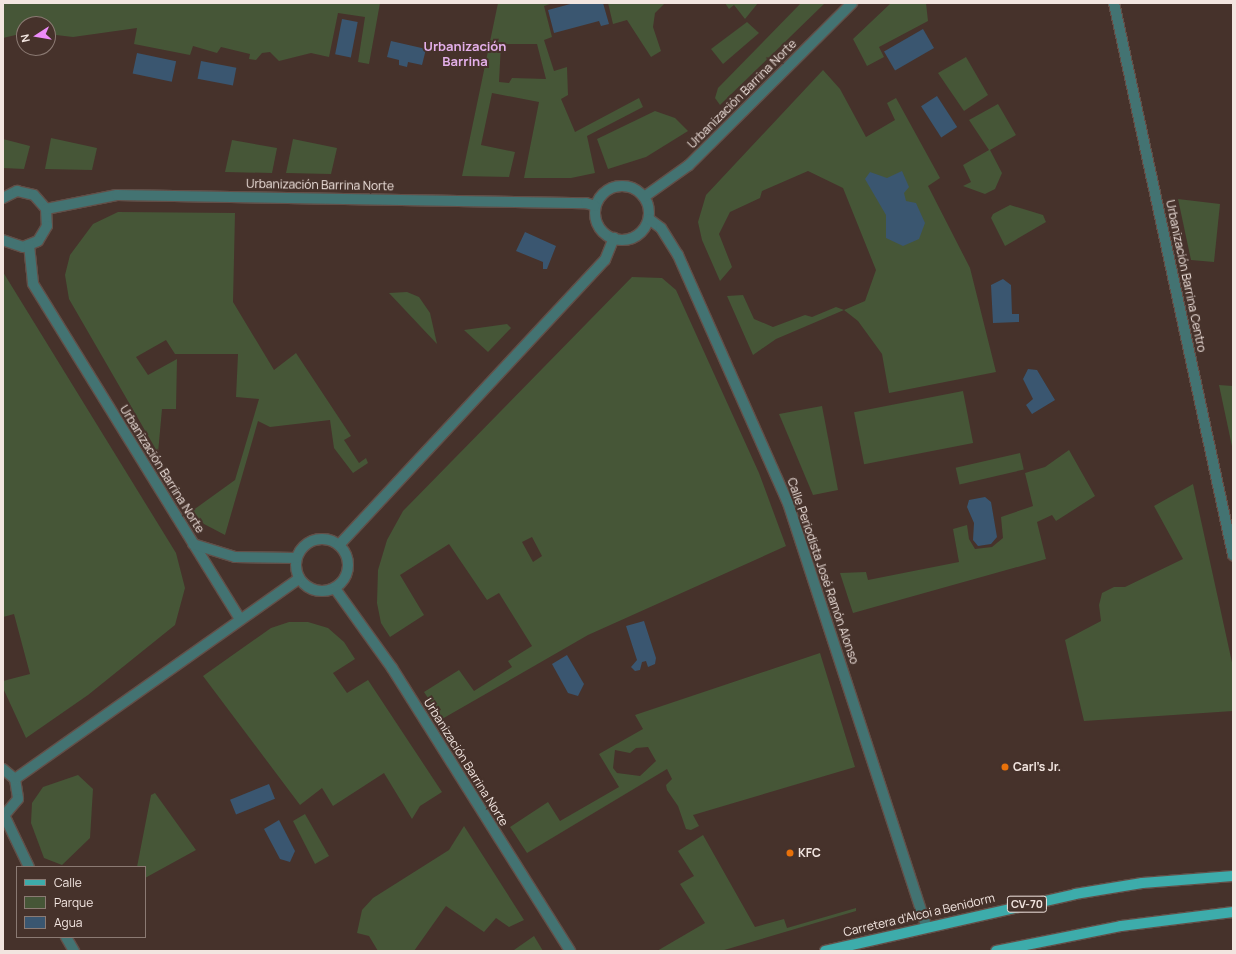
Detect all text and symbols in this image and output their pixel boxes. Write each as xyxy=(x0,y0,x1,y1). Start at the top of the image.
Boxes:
north arrow xyxy=(16,16,56,56)
text: N xyxy=(17,33,33,44)
street label: Urbanización Barrina Norte xyxy=(685,37,799,151)
district label: Urbanización Barrina xyxy=(424,39,506,70)
street label: Urbanización Barrina Norte xyxy=(246,177,394,193)
street label: Urbanización Barrina Centro xyxy=(1163,199,1209,353)
street label: Urbanización Barrina Norte xyxy=(117,402,207,536)
street label: Calle Periodista José Ramón Alonso xyxy=(784,476,862,666)
street label: Urbanización Barrina Norte xyxy=(421,695,511,829)
place label: Carl's Jr. xyxy=(1013,760,1061,774)
marker: Carl's Jr. xyxy=(1000,762,1010,772)
place label: KFC xyxy=(798,846,821,860)
marker: KFC xyxy=(785,848,795,858)
legend xyxy=(16,866,146,938)
text: Calle xyxy=(54,874,82,891)
street label: Carretera d'Alcoi a Benidorm xyxy=(842,891,996,939)
text: Parque xyxy=(54,894,93,911)
road number: CV-70 xyxy=(1006,895,1048,913)
text: Agua xyxy=(54,914,83,931)

